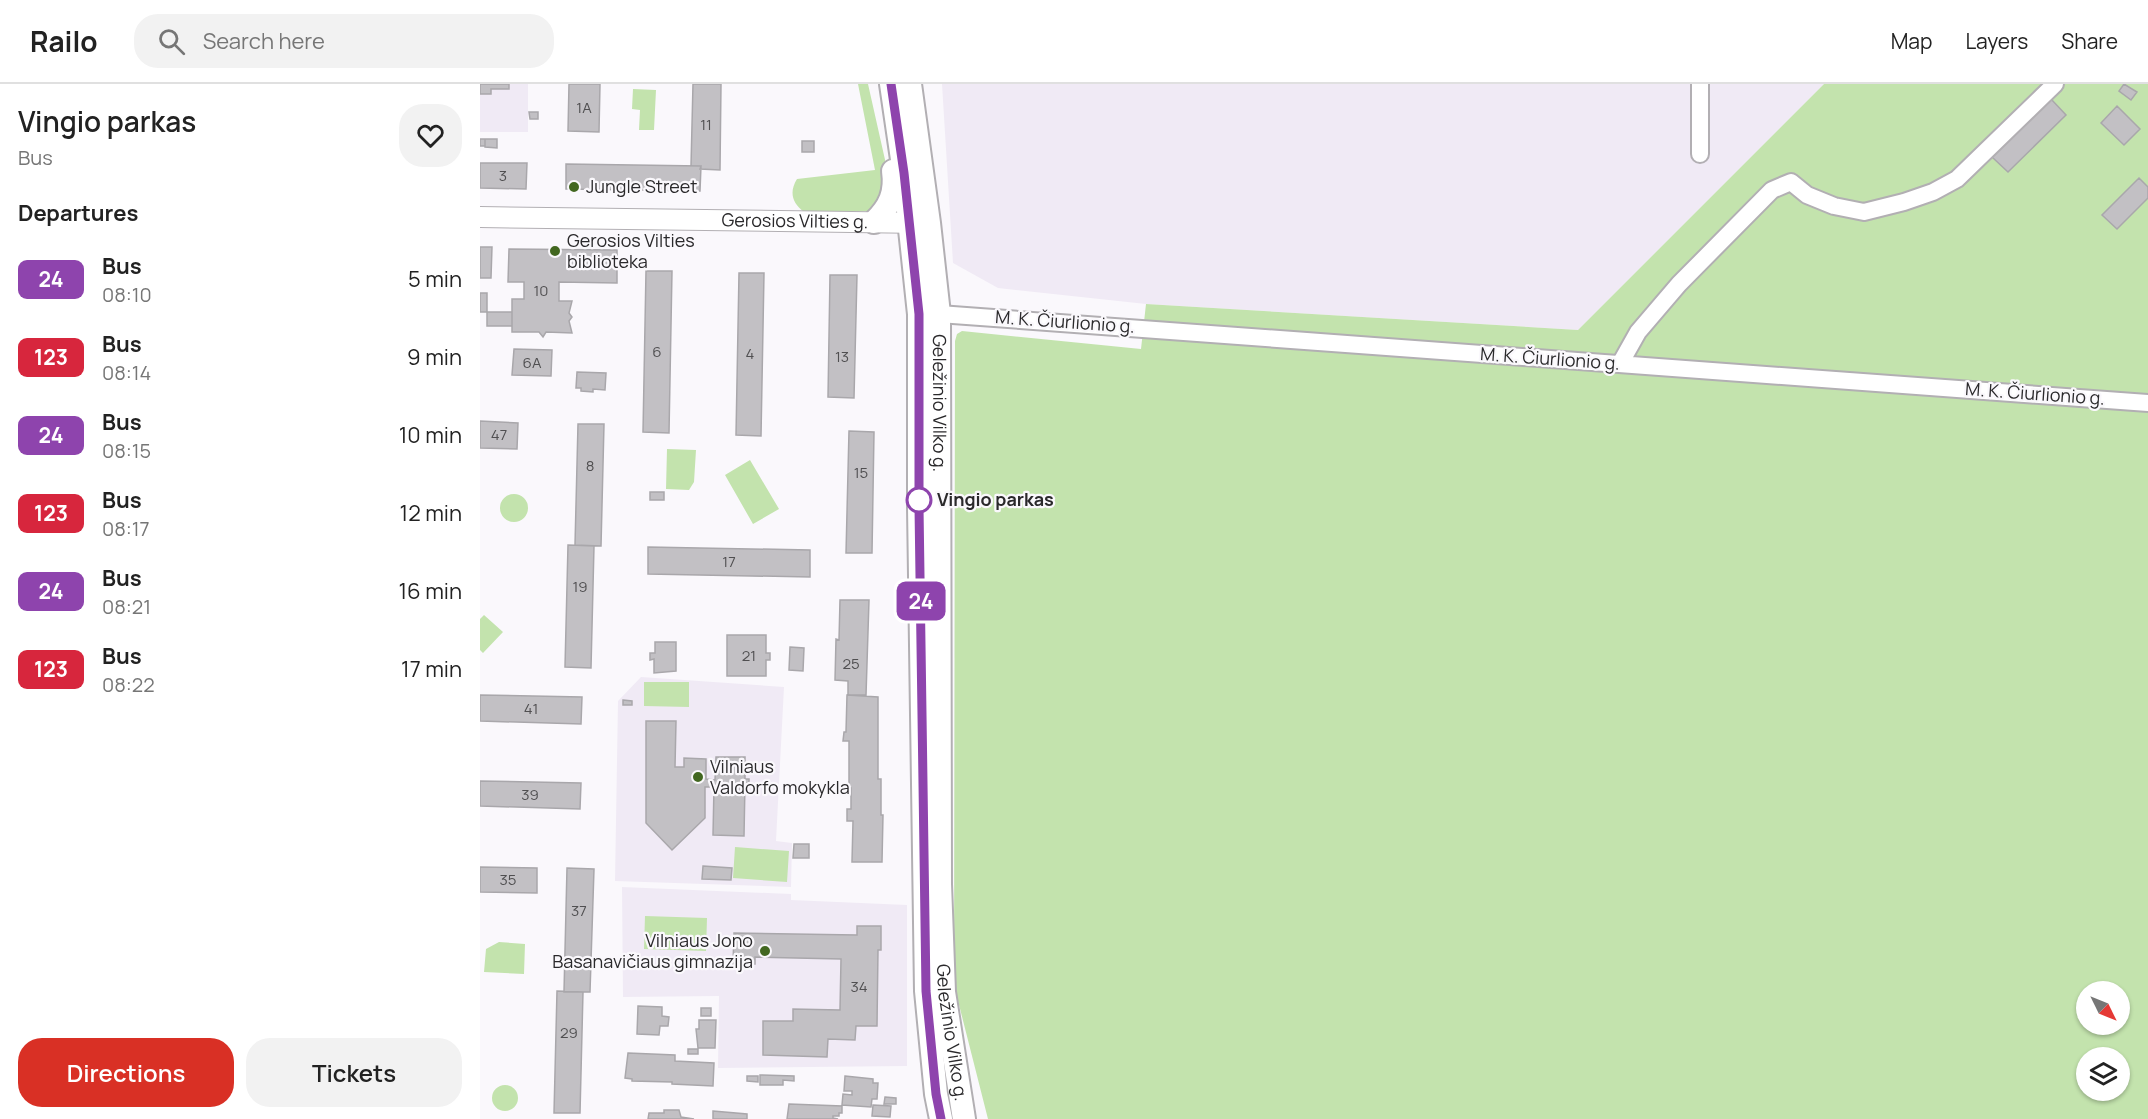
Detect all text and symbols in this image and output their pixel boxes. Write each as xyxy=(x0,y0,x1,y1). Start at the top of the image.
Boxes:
search box xyxy=(134,14,554,68)
text: Railo xyxy=(30,22,98,60)
icon: search xyxy=(155,25,188,58)
text: Search here xyxy=(203,26,325,56)
text: Map xyxy=(1891,27,1932,55)
text: Layers xyxy=(1965,27,2028,55)
text: Share xyxy=(2061,27,2118,55)
house number: 1A xyxy=(576,97,592,118)
text: Vingio parkas xyxy=(18,102,196,140)
button: heart xyxy=(399,104,462,167)
house number: 11 xyxy=(700,114,712,135)
text: Bus xyxy=(18,144,53,171)
house number: 3 xyxy=(499,165,507,186)
place label: Jungle Street xyxy=(586,174,698,198)
marker: Jungle Street xyxy=(567,180,581,194)
text: Departures xyxy=(18,198,138,228)
street label: Gerosios Vilties g. xyxy=(722,207,868,233)
place label: Gerosios Vilties biblioteka xyxy=(567,228,695,273)
marker: Gerosios Vilties biblioteka xyxy=(548,244,562,258)
text: Bus xyxy=(102,251,142,281)
text: 5 min xyxy=(408,264,462,294)
text: 24 xyxy=(39,265,63,293)
house number: 10 xyxy=(534,280,549,301)
text: 08:10 xyxy=(102,281,152,308)
street label: M. K. Čiurlionio g. xyxy=(994,304,1136,338)
text: Bus xyxy=(102,329,142,359)
street label: Geležinio Vilko g. xyxy=(928,334,952,472)
house number: 6 xyxy=(652,341,662,362)
street label: M. K. Čiurlionio g. xyxy=(1479,341,1621,375)
text: 9 min xyxy=(407,342,462,372)
text: 123 xyxy=(34,343,68,371)
house number: 4 xyxy=(746,343,755,364)
house number: 13 xyxy=(835,346,849,367)
house number: 6A xyxy=(523,352,542,373)
text: 08:14 xyxy=(102,359,151,386)
street label: M. K. Čiurlionio g. xyxy=(1964,376,2106,410)
text: Bus xyxy=(102,407,142,437)
text: 10 min xyxy=(399,420,462,450)
text: 24 xyxy=(39,421,63,449)
house number: 47 xyxy=(491,424,507,445)
text: 08:15 xyxy=(102,437,151,464)
house number: 8 xyxy=(586,455,594,476)
house number: 15 xyxy=(854,462,868,483)
text: Bus xyxy=(102,485,142,515)
marker: Vingio parkas xyxy=(906,487,932,513)
place label: Vingio parkas xyxy=(937,487,1054,511)
text: 12 min xyxy=(400,498,462,528)
text: 123 xyxy=(34,499,68,527)
text: 08:17 xyxy=(102,515,150,542)
house number: 17 xyxy=(722,551,736,572)
text: Bus xyxy=(102,563,142,593)
text: 16 min xyxy=(399,576,462,606)
house number: 19 xyxy=(572,576,588,597)
text: 24 xyxy=(39,577,63,605)
line badge: 24 xyxy=(894,582,948,620)
text: 24 xyxy=(909,587,933,615)
text: 08:21 xyxy=(102,593,151,620)
text: Bus xyxy=(102,641,142,671)
house number: 21 xyxy=(742,645,756,666)
house number: 25 xyxy=(842,653,860,674)
text: 17 min xyxy=(401,654,462,684)
text: 123 xyxy=(34,655,68,683)
text: 08:22 xyxy=(102,671,155,698)
house number: 41 xyxy=(524,698,538,719)
place label: Vilniaus Valdorfo mokykla xyxy=(710,754,850,799)
marker: Vilniaus Valdorfo mokykla xyxy=(691,770,705,784)
house number: 39 xyxy=(521,784,539,805)
house number: 35 xyxy=(500,869,516,890)
house number: 37 xyxy=(571,900,587,921)
place label: Vilniaus Jono Basanavičiaus gimnazija xyxy=(552,928,753,973)
marker: Vilniaus Jono Basanavičiaus gimnazija xyxy=(758,944,772,958)
street label: Geležinio Vilko g. xyxy=(932,964,974,1102)
house number: 34 xyxy=(850,976,868,997)
north arrow xyxy=(2076,981,2130,1035)
map controls xyxy=(2076,981,2130,1101)
house number: 29 xyxy=(560,1022,578,1043)
button: Directions xyxy=(18,1038,234,1107)
button: Tickets xyxy=(246,1038,462,1107)
button: layers xyxy=(2076,1047,2130,1101)

